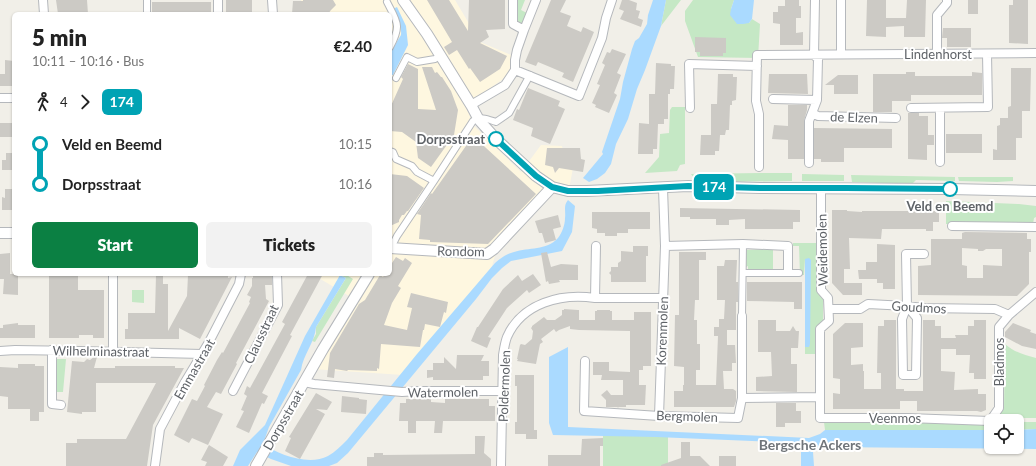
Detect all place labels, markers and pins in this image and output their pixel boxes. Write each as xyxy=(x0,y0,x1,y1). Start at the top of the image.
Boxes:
place label: Dorpsstraat xyxy=(417,131,485,147)
marker: Dorpsstraat xyxy=(488,131,504,147)
marker: Veld en Beemd xyxy=(942,181,958,197)
place label: Veld en Beemd xyxy=(906,198,993,214)

